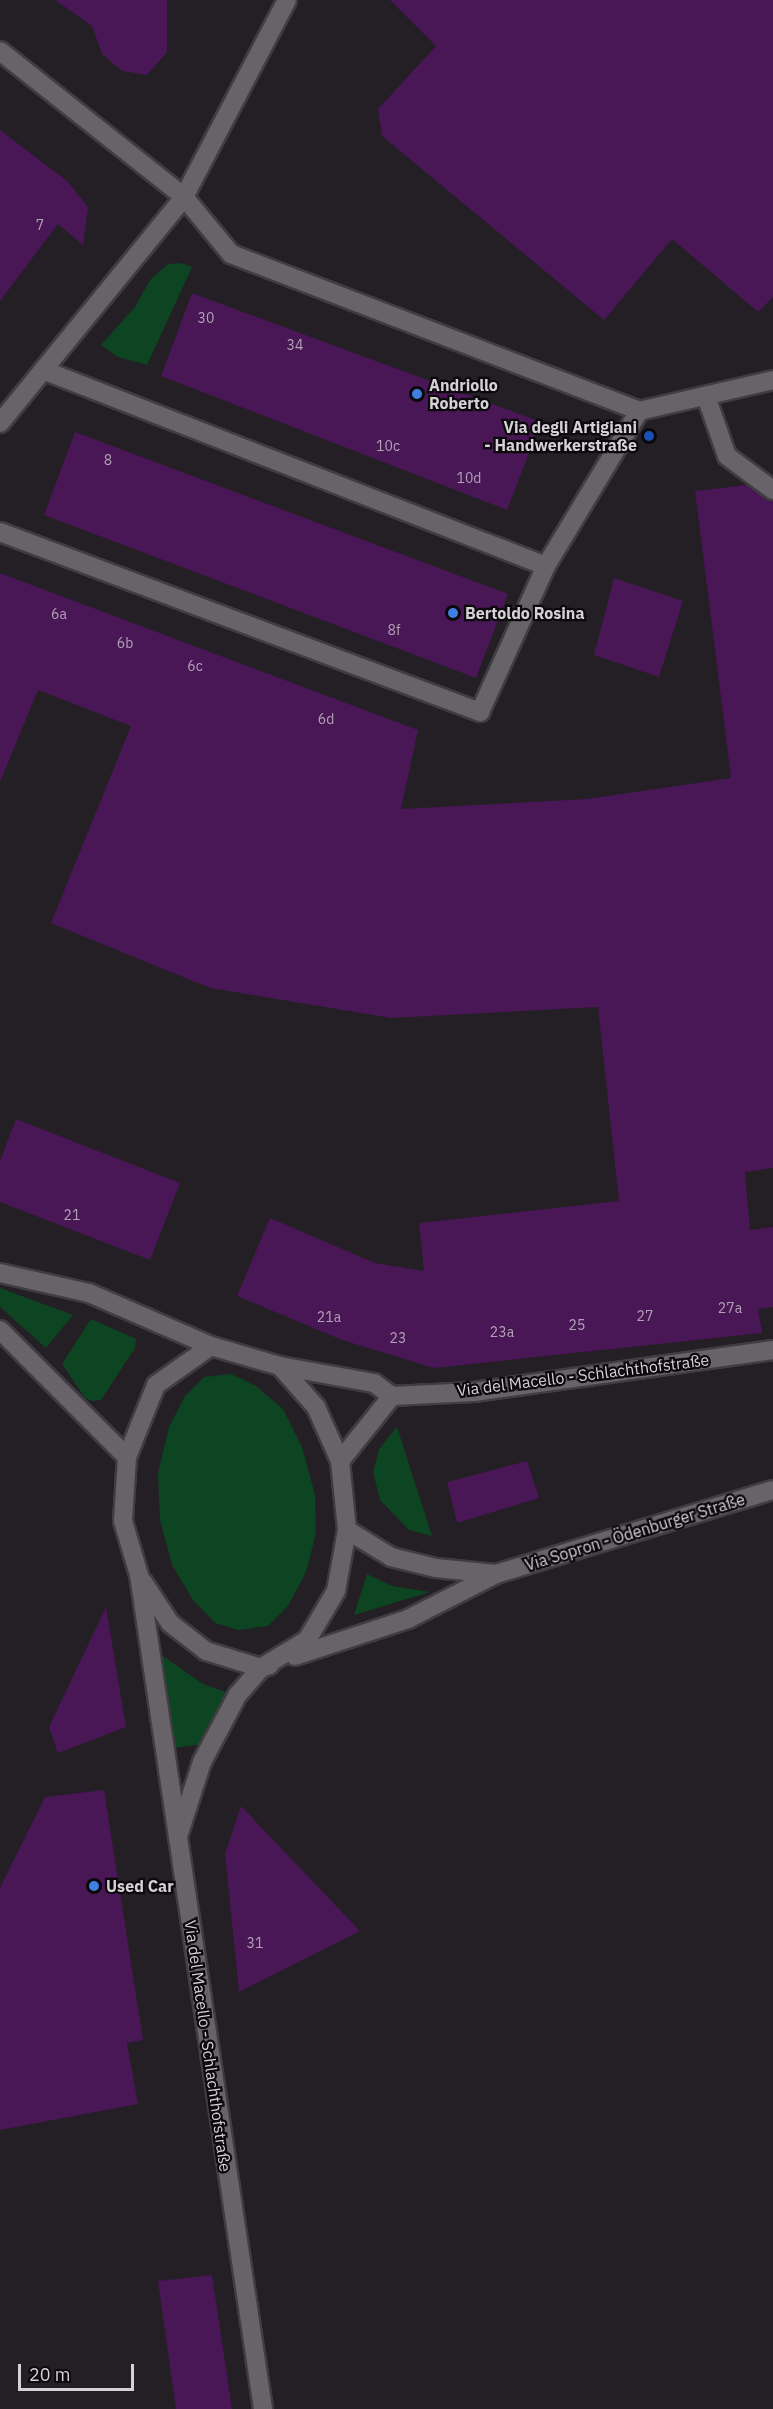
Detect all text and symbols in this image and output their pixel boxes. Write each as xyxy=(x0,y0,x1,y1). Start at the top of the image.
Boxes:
house number: 7 xyxy=(36,217,44,233)
house number: 30 xyxy=(198,310,214,326)
house number: 34 xyxy=(287,337,303,353)
place label: Andriollo Roberto xyxy=(429,375,498,413)
marker: Andriollo Roberto xyxy=(410,387,424,401)
place label: Via degli Artigiani - Handwerkerstraße xyxy=(484,417,637,455)
marker: Via degli Artigiani - Handwerkerstraße xyxy=(642,429,656,443)
house number: 10c xyxy=(376,438,400,454)
house number: 8 xyxy=(104,452,112,468)
house number: 10d xyxy=(457,470,481,486)
place label: Bertoldo Rosina xyxy=(465,603,585,623)
house number: 6a xyxy=(51,606,67,622)
marker: Bertoldo Rosina xyxy=(446,606,460,620)
house number: 8f xyxy=(388,622,400,638)
house number: 6b xyxy=(117,635,133,651)
house number: 6c xyxy=(187,658,203,674)
house number: 6d xyxy=(318,711,334,727)
house number: 21 xyxy=(64,1207,80,1223)
house number: 27a xyxy=(718,1300,742,1316)
house number: 27 xyxy=(637,1308,653,1324)
house number: 21a xyxy=(317,1309,341,1325)
house number: 25 xyxy=(569,1317,585,1333)
house number: 23a xyxy=(490,1324,514,1340)
house number: 23 xyxy=(390,1330,406,1346)
street label: Via del Macello - Schlachthofstraße xyxy=(456,1350,710,1400)
street label: Via Sopron - Ödenburger Straße xyxy=(523,1489,747,1575)
place label: Used Car xyxy=(106,1876,174,1896)
marker: Used Car xyxy=(87,1879,101,1893)
street label: Via del Macello - Schlachthofstraße xyxy=(181,1919,235,2173)
house number: 31 xyxy=(247,1935,263,1951)
scale bar xyxy=(21,2352,136,2390)
text: 20 m xyxy=(29,2363,71,2386)

